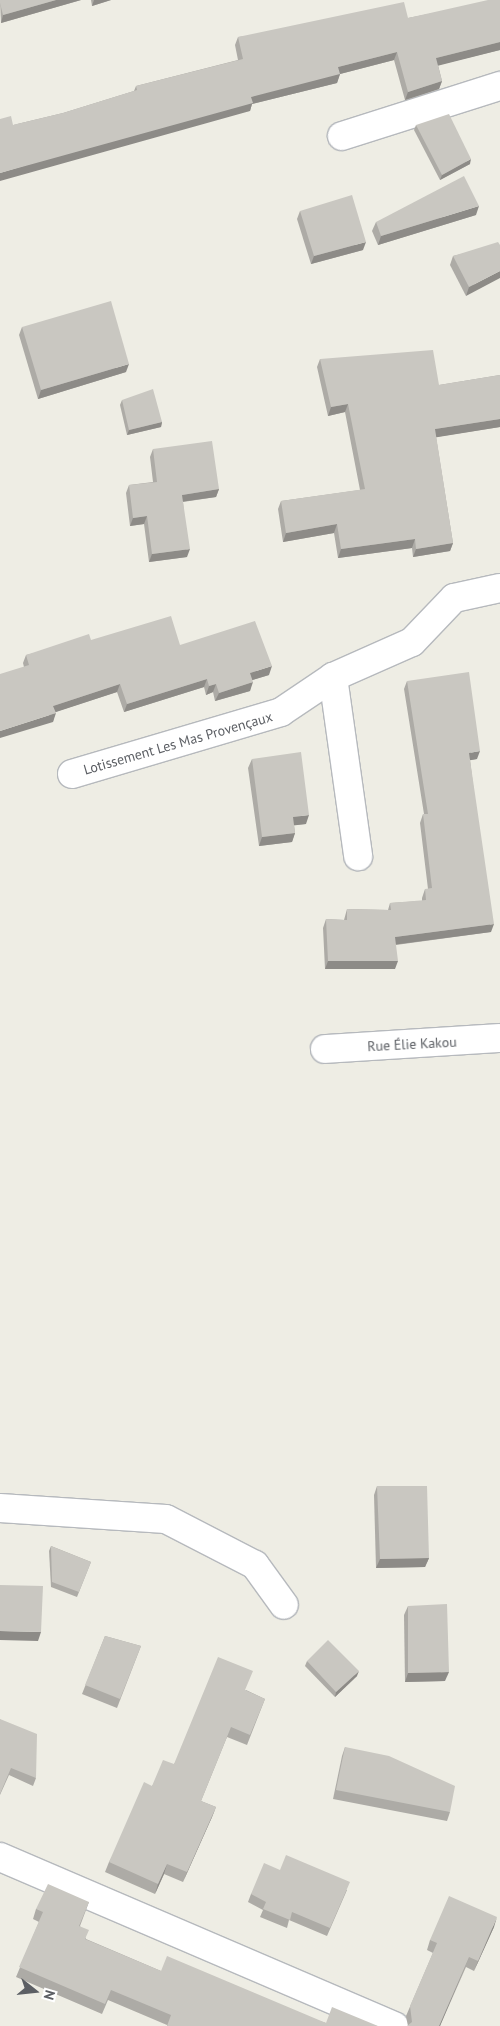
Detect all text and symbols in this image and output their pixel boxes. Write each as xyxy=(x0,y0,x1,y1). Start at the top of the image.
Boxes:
street label: Lotissement Les Mas Provençaux xyxy=(82,708,274,778)
street label: Rue Élie Kakou xyxy=(367,1033,457,1055)
north arrow xyxy=(10,1966,60,2016)
text: N xyxy=(40,1988,59,2002)

